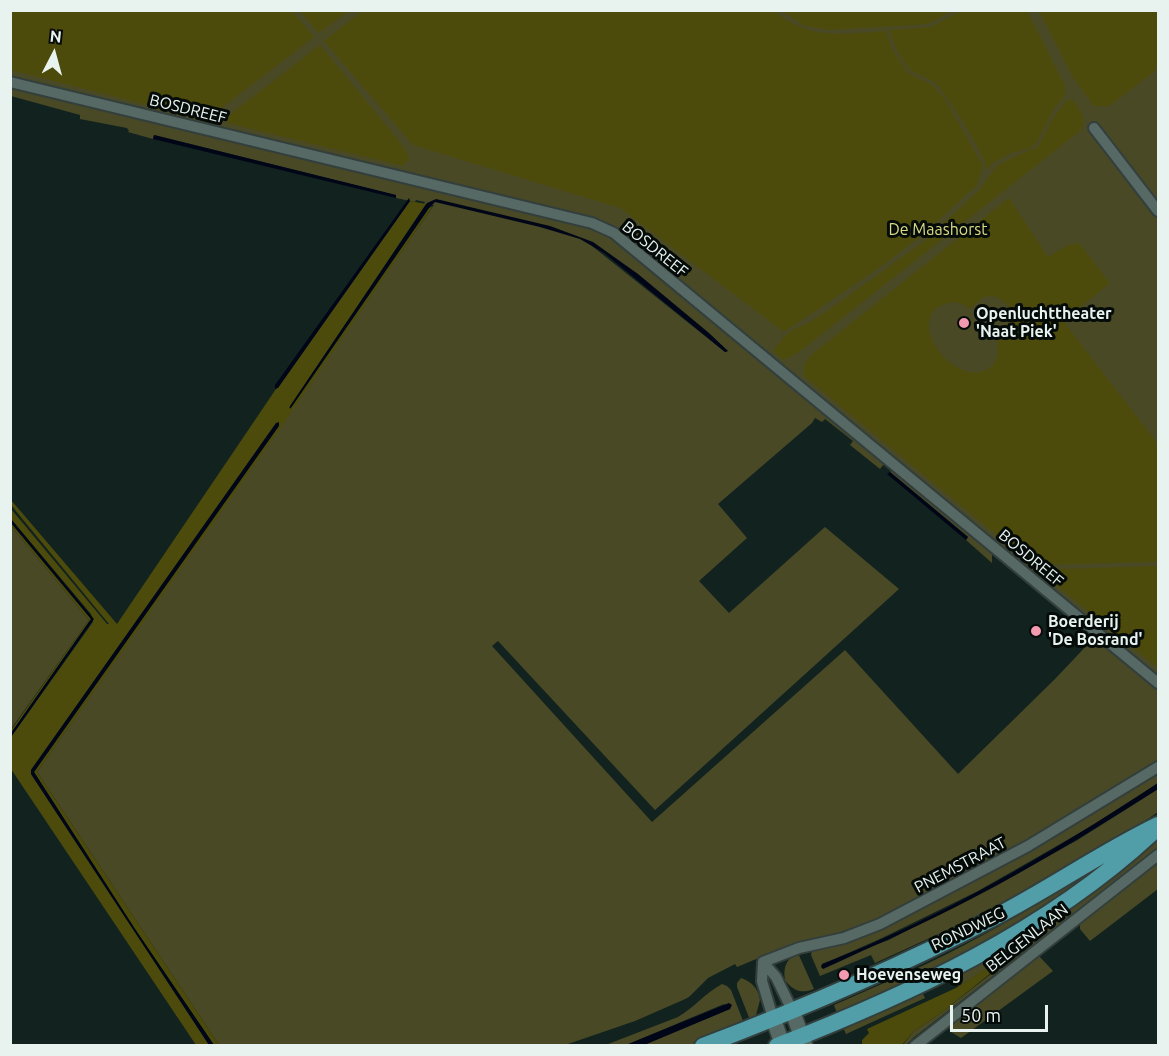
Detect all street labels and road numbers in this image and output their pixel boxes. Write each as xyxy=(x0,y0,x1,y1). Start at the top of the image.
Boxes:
street label: BOSDREEF xyxy=(148,90,228,128)
street label: BOSDREEF xyxy=(618,217,692,281)
street label: BOSDREEF xyxy=(995,525,1067,591)
street label: PNEMSTRAAT xyxy=(911,833,1009,897)
street label: BELGENLAAN xyxy=(982,900,1072,976)
street label: RONDWEG xyxy=(928,903,1008,955)

